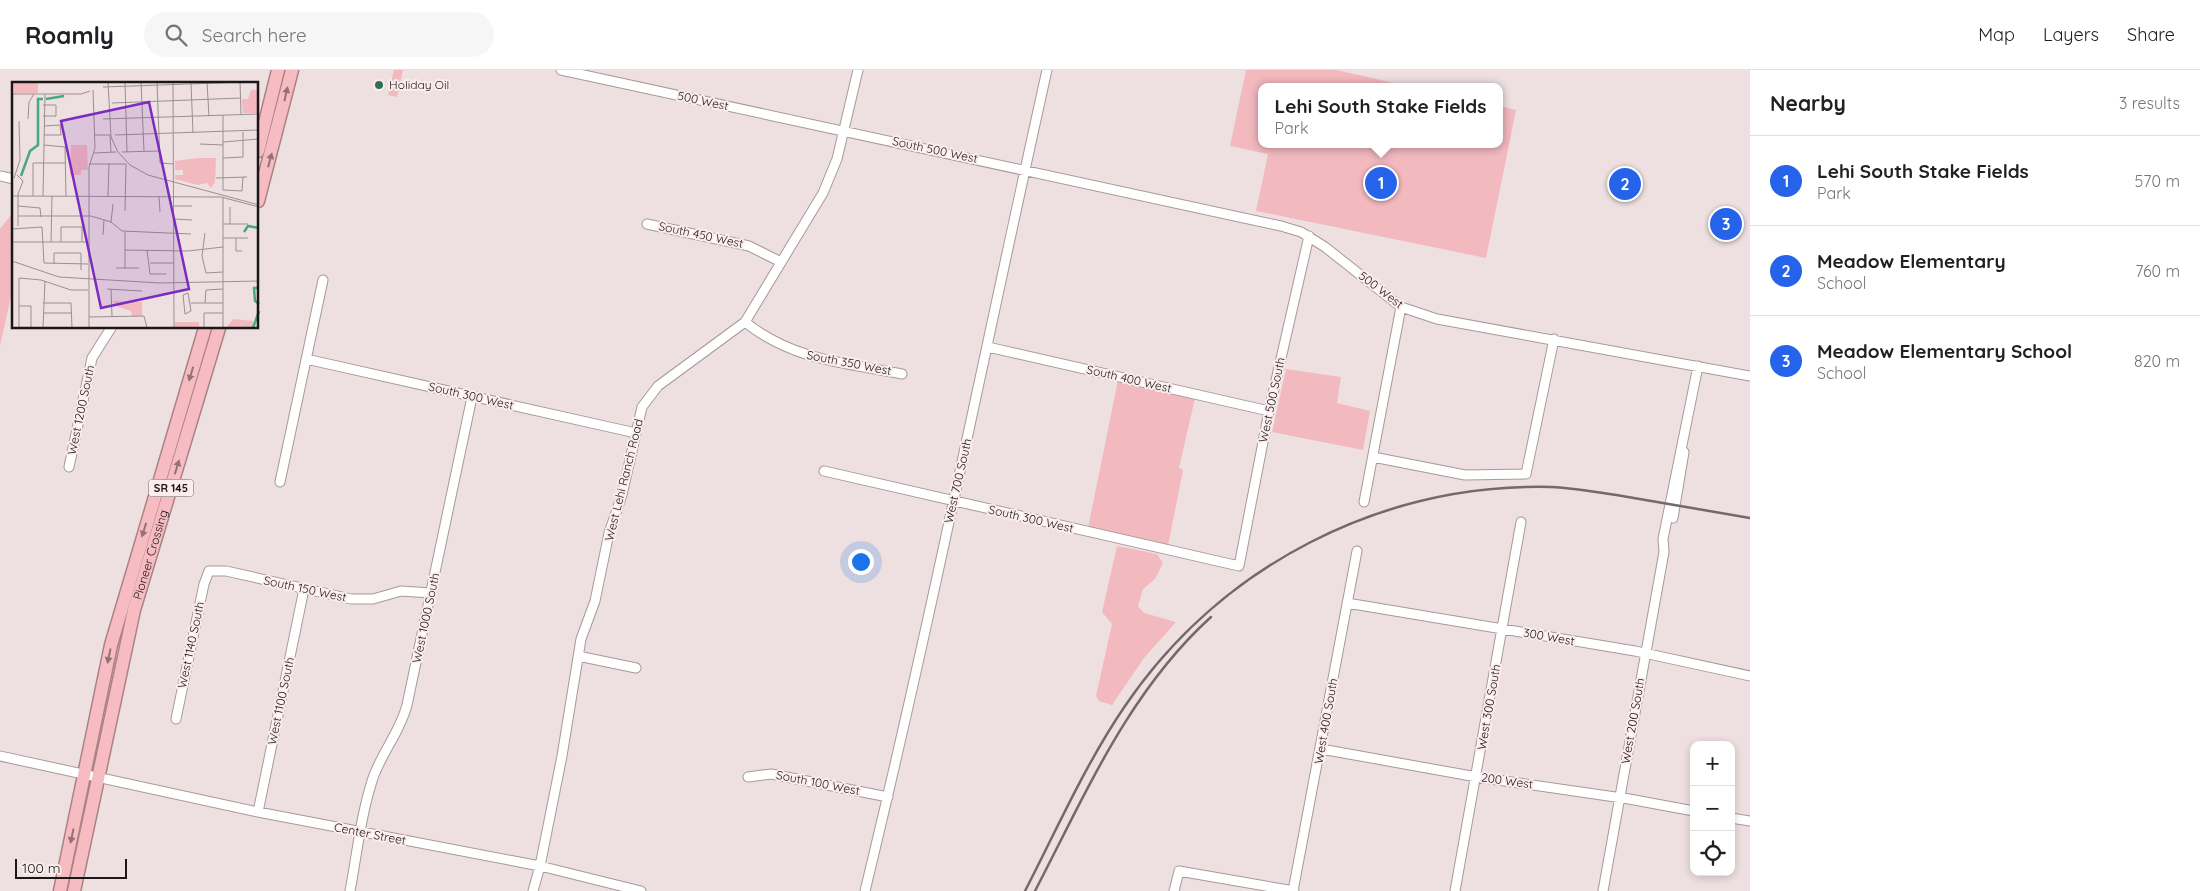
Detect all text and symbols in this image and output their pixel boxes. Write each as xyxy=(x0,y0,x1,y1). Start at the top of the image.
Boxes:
search box xyxy=(144,12,494,57)
text: Roamly xyxy=(25,20,114,50)
icon: search xyxy=(162,21,190,49)
text: Search here xyxy=(202,23,307,47)
text: Map xyxy=(1978,23,2015,46)
text: Layers xyxy=(2043,23,2099,46)
text: Share xyxy=(2127,23,2175,46)
place label: Holiday Oil xyxy=(389,77,449,92)
marker: Holiday Oil xyxy=(373,79,385,91)
inset map xyxy=(12,82,259,329)
popup xyxy=(1258,83,1503,148)
one-way arrow xyxy=(282,86,290,102)
street label: 500 West xyxy=(676,88,730,113)
text: Nearby xyxy=(1770,90,1846,116)
text: 3 results xyxy=(2119,93,2180,113)
text: Lehi South Stake Fields xyxy=(1275,94,1486,118)
text: Park xyxy=(1275,118,1308,138)
street label: South 500 West xyxy=(891,133,979,166)
one-way arrow xyxy=(266,152,274,167)
text: Lehi South Stake Fields xyxy=(1817,159,2029,183)
pin: 1 xyxy=(1365,164,1397,202)
pin: 2 xyxy=(1609,165,1641,203)
text: 1 xyxy=(1783,171,1789,191)
text: 570 m xyxy=(2135,171,2180,191)
text: Park xyxy=(1817,183,1851,203)
pin: 3 xyxy=(1710,205,1742,243)
street label: South 450 West xyxy=(657,218,745,251)
text: Meadow Elementary xyxy=(1817,249,2006,273)
text: 2 xyxy=(1781,261,1791,281)
text: 760 m xyxy=(2135,261,2180,281)
street label: 500 West xyxy=(1356,268,1407,311)
text: School xyxy=(1817,273,1866,293)
text: Meadow Elementary School xyxy=(1817,339,2072,363)
street label: South 350 West xyxy=(805,347,893,378)
text: 3 xyxy=(1782,351,1790,371)
text: 820 m xyxy=(2134,351,2180,371)
street label: West 500 South xyxy=(1255,356,1288,444)
street label: South 400 West xyxy=(1085,361,1173,396)
text: School xyxy=(1817,363,1866,383)
street label: West 1200 South xyxy=(64,364,97,456)
one-way arrow xyxy=(187,367,195,382)
street label: South 300 West xyxy=(427,378,515,413)
street label: West Lehi Ranch Road xyxy=(601,417,646,543)
street label: West 700 South xyxy=(940,437,975,525)
one-way arrow xyxy=(174,459,182,474)
road number: SR 145 xyxy=(148,479,194,496)
street label: South 300 West xyxy=(987,501,1075,536)
street label: Pioneer Crossing xyxy=(130,508,171,601)
one-way arrow xyxy=(140,522,148,537)
your location xyxy=(848,549,874,575)
street label: West 1000 South xyxy=(409,571,442,664)
street label: South 150 West xyxy=(262,572,348,605)
street label: West 1140 South xyxy=(174,600,207,690)
street label: 300 West xyxy=(1522,625,1576,648)
one-way arrow xyxy=(105,648,113,663)
street label: West 1100 South xyxy=(264,656,297,746)
street label: West 300 South xyxy=(1474,663,1503,751)
street label: West 400 South xyxy=(1311,677,1340,765)
street label: West 200 South xyxy=(1618,677,1647,765)
map controls xyxy=(1690,741,1735,876)
button: + xyxy=(1690,741,1735,786)
street label: South 100 West xyxy=(775,767,861,798)
street label: 200 West xyxy=(1480,769,1534,792)
button: − xyxy=(1690,786,1735,831)
street label: Center Street xyxy=(333,819,407,848)
one-way arrow xyxy=(67,828,75,844)
button: locate xyxy=(1690,831,1735,876)
scale bar xyxy=(15,856,128,879)
text: 100 m xyxy=(22,859,60,877)

